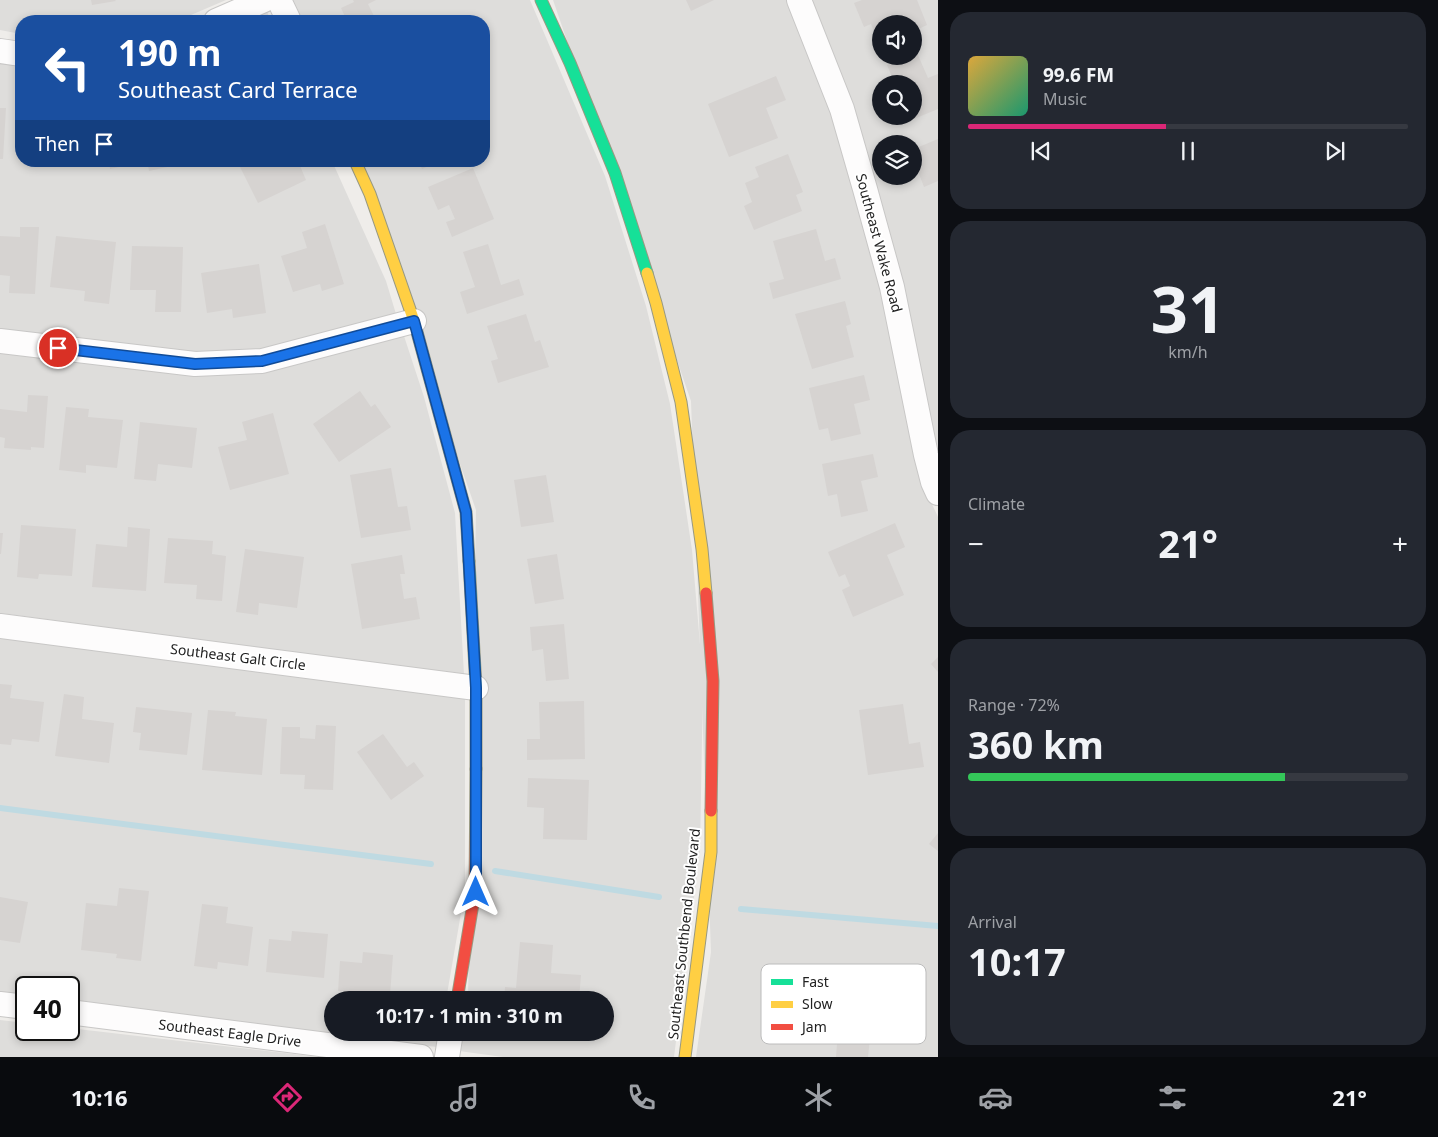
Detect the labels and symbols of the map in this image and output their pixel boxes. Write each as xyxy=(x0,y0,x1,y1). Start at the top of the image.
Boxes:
street label: Southeast Wake Road xyxy=(852,171,907,314)
pin xyxy=(37,327,79,369)
street label: Southeast Galt Circle xyxy=(169,639,307,674)
street label: Southeast Southbend Boulevard xyxy=(663,827,704,1040)
position arrow xyxy=(449,865,501,917)
legend xyxy=(761,964,926,1044)
text: Fast xyxy=(802,972,829,991)
speed limit sign: 40 xyxy=(15,976,80,1041)
text: Slow xyxy=(802,994,833,1013)
street label: Southeast Eagle Drive xyxy=(158,1014,303,1051)
text: Jam xyxy=(800,1017,827,1036)

